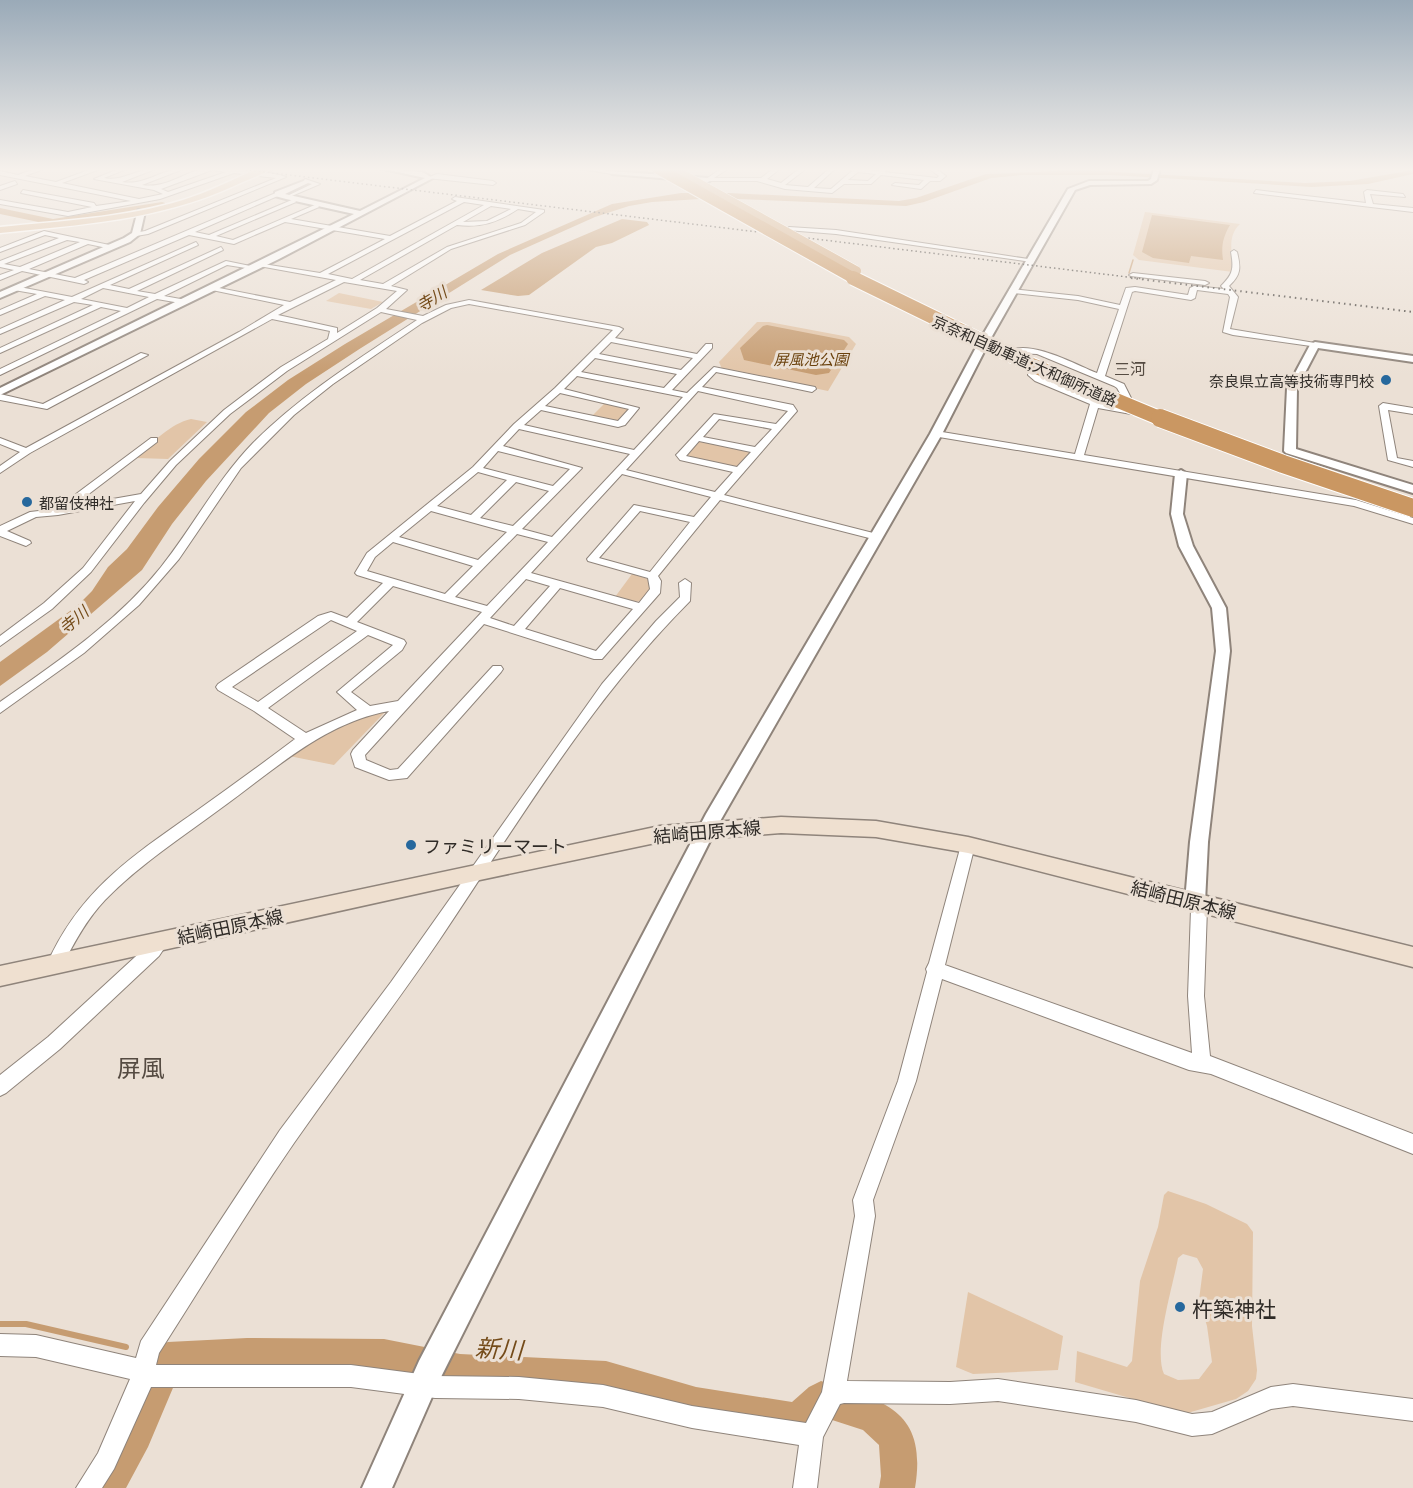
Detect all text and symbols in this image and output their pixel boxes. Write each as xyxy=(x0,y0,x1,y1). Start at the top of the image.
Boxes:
water label: 寺川 xyxy=(411,278,453,317)
street label: 京奈和自動車道;大和御所道路 xyxy=(929,309,1121,411)
park label: 屏風池公園 xyxy=(773,347,850,370)
district label: 三河 xyxy=(1114,356,1146,380)
place label: 奈良県立高等技術専門校 xyxy=(1209,369,1374,392)
marker: 奈良県立高等技術専門校 xyxy=(1379,373,1393,387)
place label: 都留伎神社 xyxy=(39,491,114,514)
marker: 都留伎神社 xyxy=(20,495,34,509)
water label: 寺川 xyxy=(53,598,94,638)
street label: 結崎田原本線 xyxy=(652,813,762,849)
place label: ファミリーマート xyxy=(423,832,567,859)
marker: ファミリーマート xyxy=(404,838,418,852)
street label: 結崎田原本線 xyxy=(1128,873,1240,925)
street label: 結崎田原本線 xyxy=(174,902,286,950)
district label: 屏風 xyxy=(117,1049,165,1084)
place label: 杵築神社 xyxy=(1192,1292,1276,1323)
marker: 杵築神社 xyxy=(1173,1300,1187,1314)
water label: 新川 xyxy=(474,1328,527,1366)

